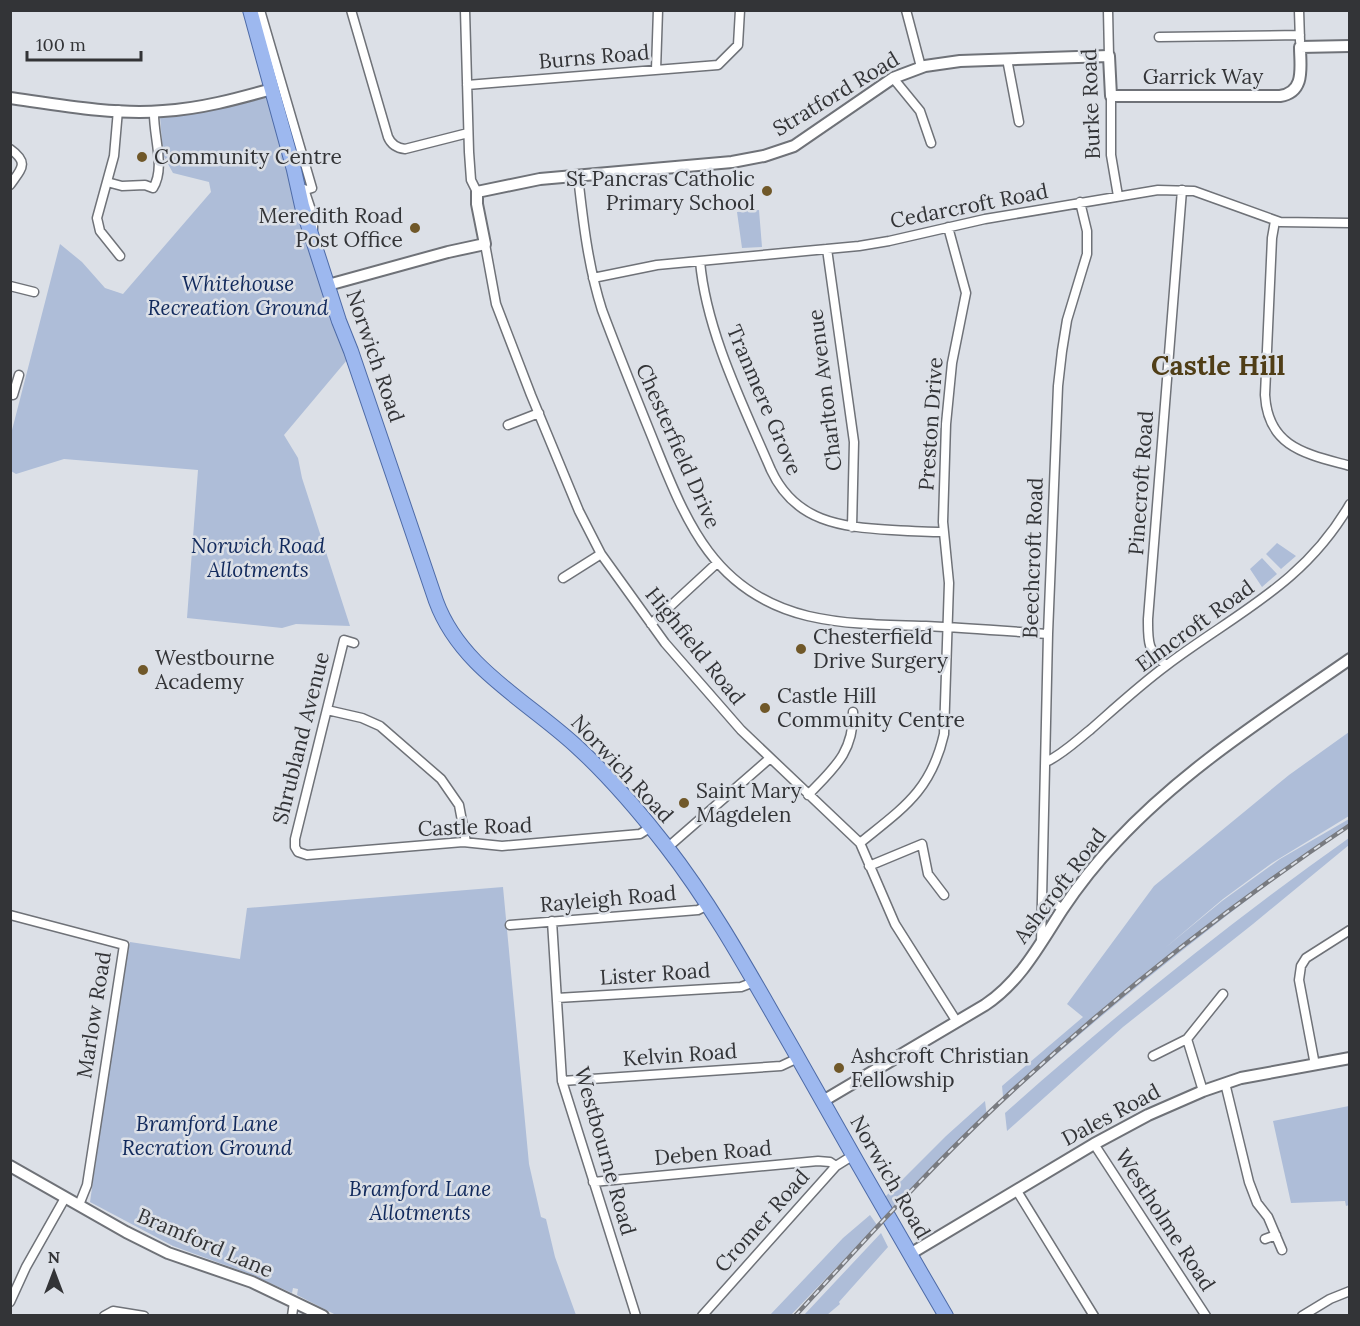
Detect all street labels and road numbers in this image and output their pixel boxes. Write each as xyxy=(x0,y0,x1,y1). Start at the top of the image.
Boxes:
street label: Burns Road xyxy=(537,38,651,75)
street label: Stratford Road xyxy=(768,45,904,142)
street label: Burke Road xyxy=(1075,48,1106,160)
street label: Garrick Way xyxy=(1143,63,1263,90)
street label: Cedarcroft Road xyxy=(888,177,1050,234)
street label: Norwich Road xyxy=(340,286,411,425)
street label: Charlton Avenue xyxy=(801,308,848,472)
street label: Tranmere Grove xyxy=(721,321,808,479)
street label: Preston Drive xyxy=(912,356,949,492)
street label: Chesterfield Drive xyxy=(630,359,727,532)
street label: Pinecroft Road xyxy=(1122,410,1159,556)
street label: Beechcroft Road xyxy=(1016,477,1049,639)
street label: Elmcroft Road xyxy=(1130,574,1259,678)
street label: Highfield Road xyxy=(640,581,751,710)
street label: Shrubland Avenue xyxy=(266,649,335,827)
street label: Norwich Road xyxy=(565,709,679,828)
street label: Castle Road xyxy=(417,811,533,842)
street label: Ashcroft Road xyxy=(1007,823,1112,950)
street label: Rayleigh Road xyxy=(539,879,677,918)
street label: Marlow Road xyxy=(70,950,117,1080)
street label: Lister Road xyxy=(599,956,711,991)
street label: Kelvin Road xyxy=(622,1037,738,1072)
street label: Westbourne Road xyxy=(569,1064,642,1238)
street label: Dales Road xyxy=(1057,1077,1165,1152)
street label: Norwich Road xyxy=(844,1110,937,1243)
street label: Deben Road xyxy=(653,1134,773,1171)
street label: Westholme Road xyxy=(1109,1143,1221,1296)
street label: Cromer Road xyxy=(708,1164,815,1278)
street label: Bramford Lane xyxy=(133,1202,277,1283)

